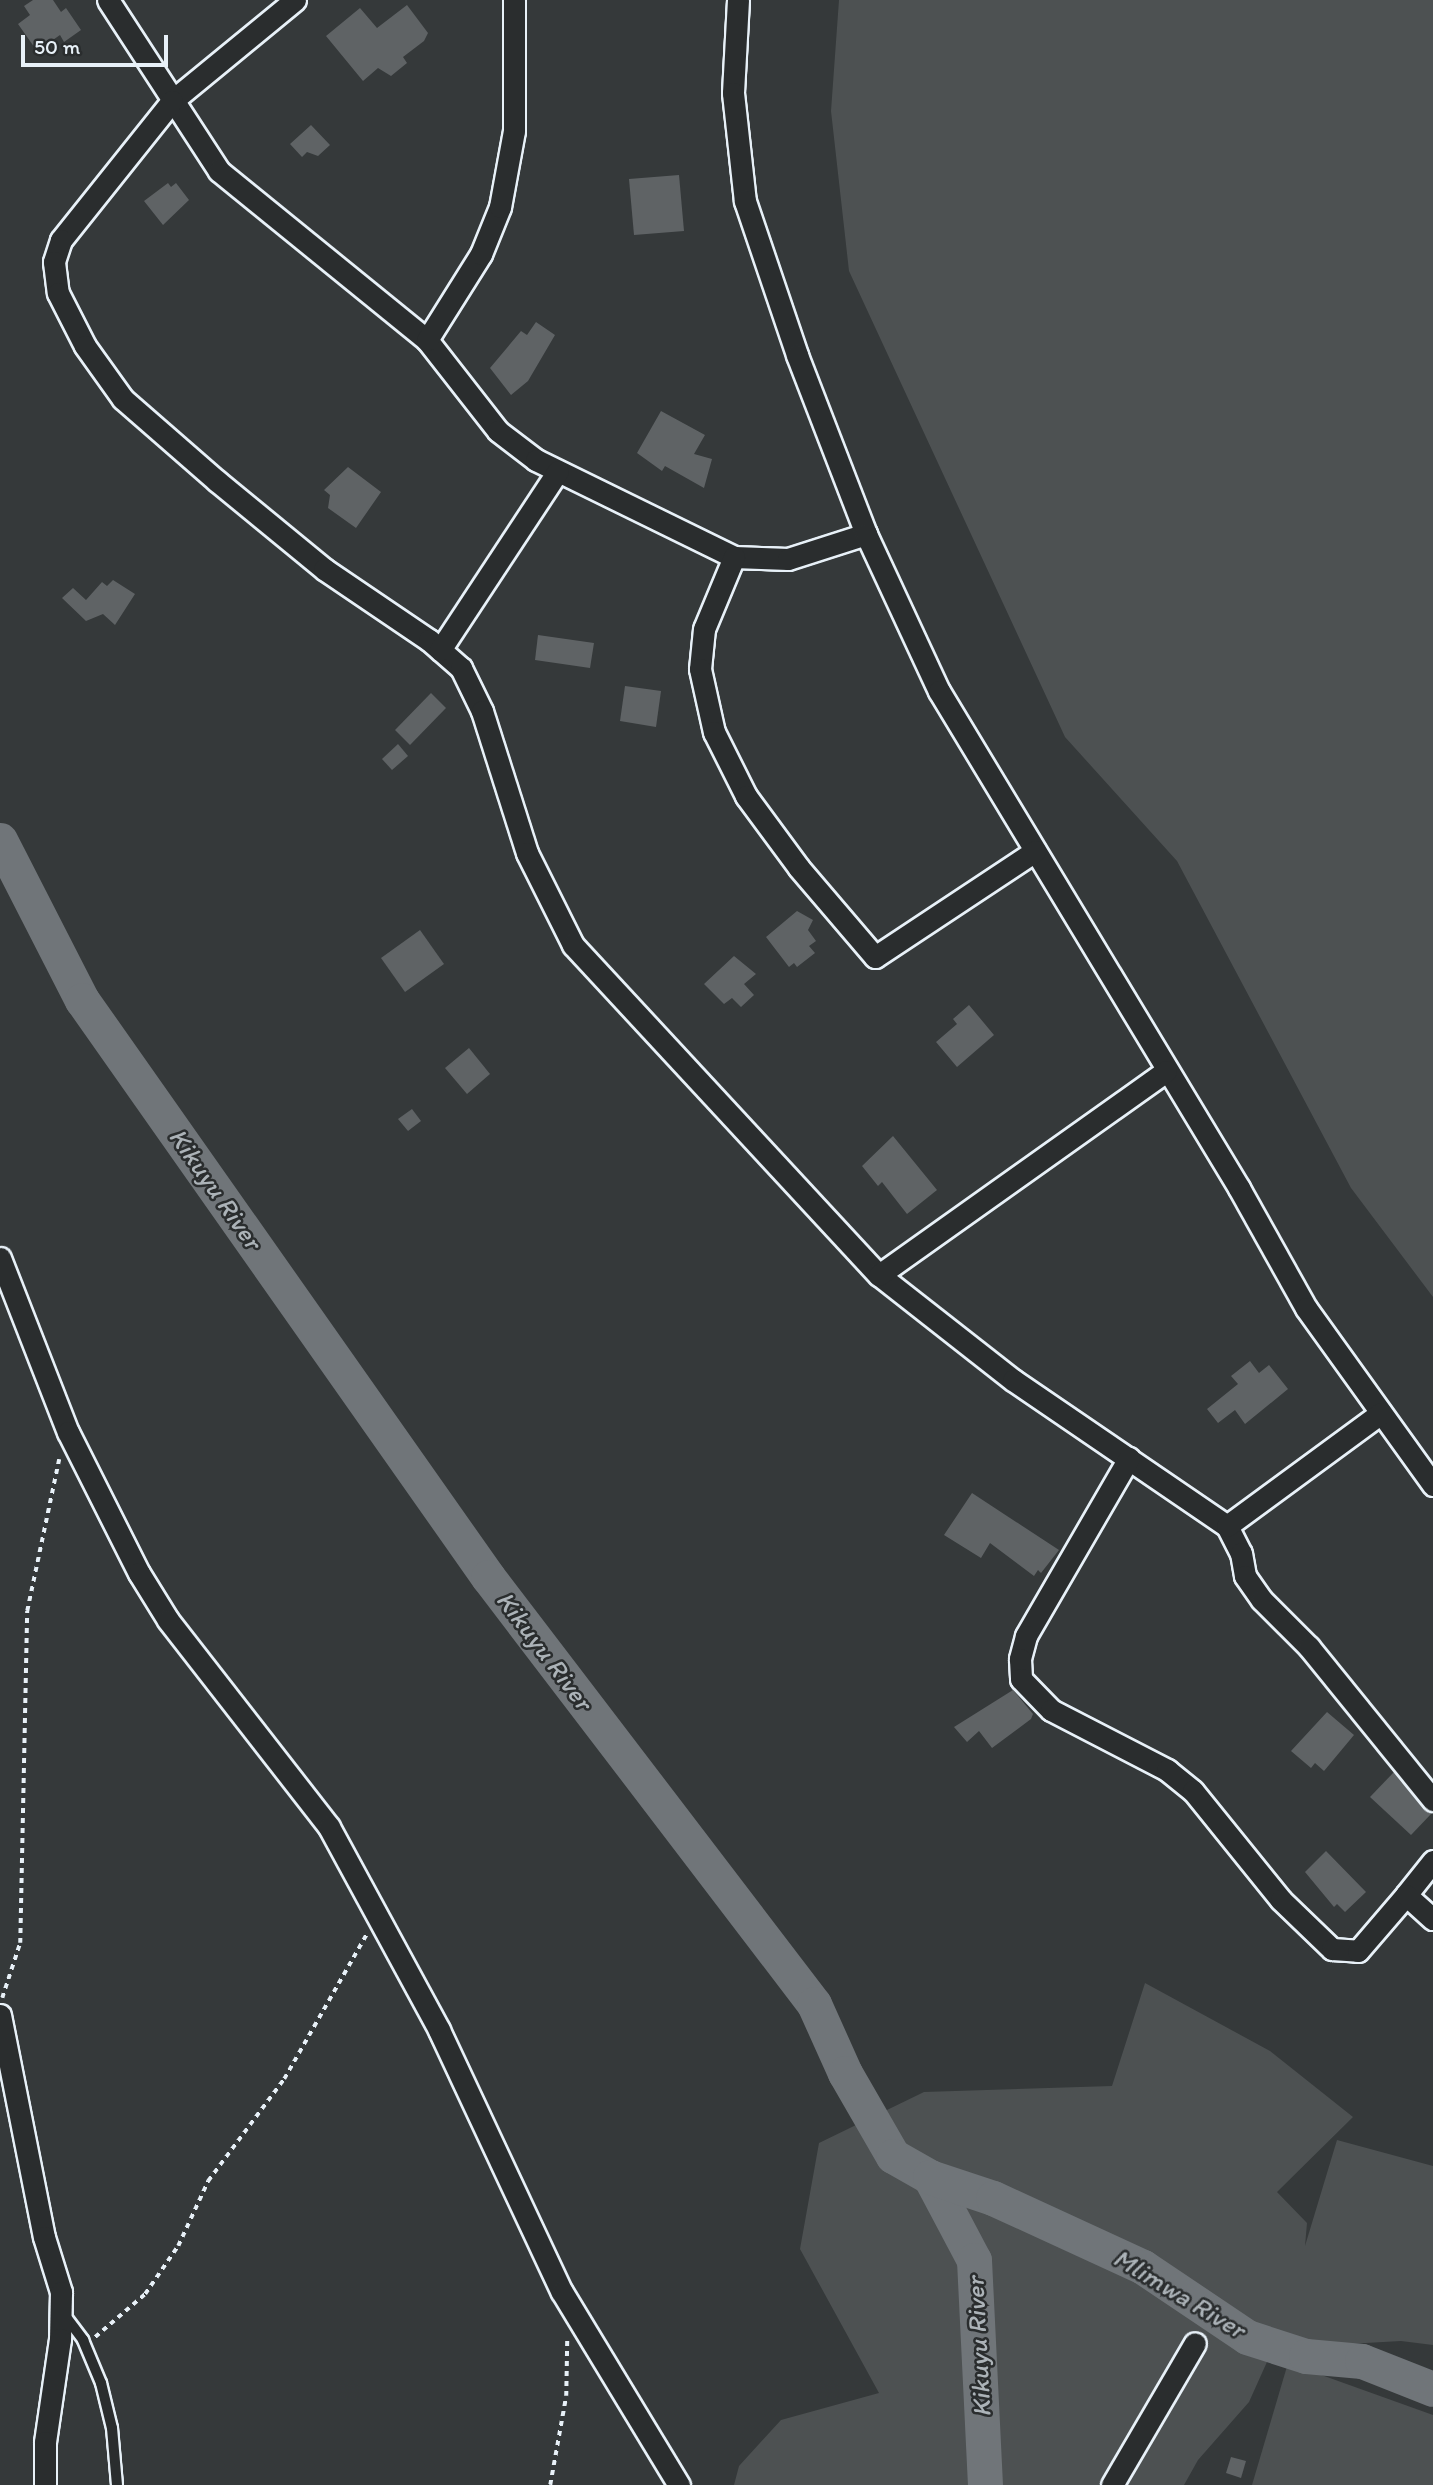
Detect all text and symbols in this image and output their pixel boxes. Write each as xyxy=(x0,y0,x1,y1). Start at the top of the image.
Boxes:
scale bar xyxy=(24,21,172,65)
text: 50 m xyxy=(34,34,80,59)
water label: Kikuyu River xyxy=(162,1123,268,1255)
water label: Kikuyu River xyxy=(489,1586,599,1716)
water label: Mlimwa River xyxy=(1107,2242,1251,2346)
water label: Kikuyu River xyxy=(960,2276,998,2418)

